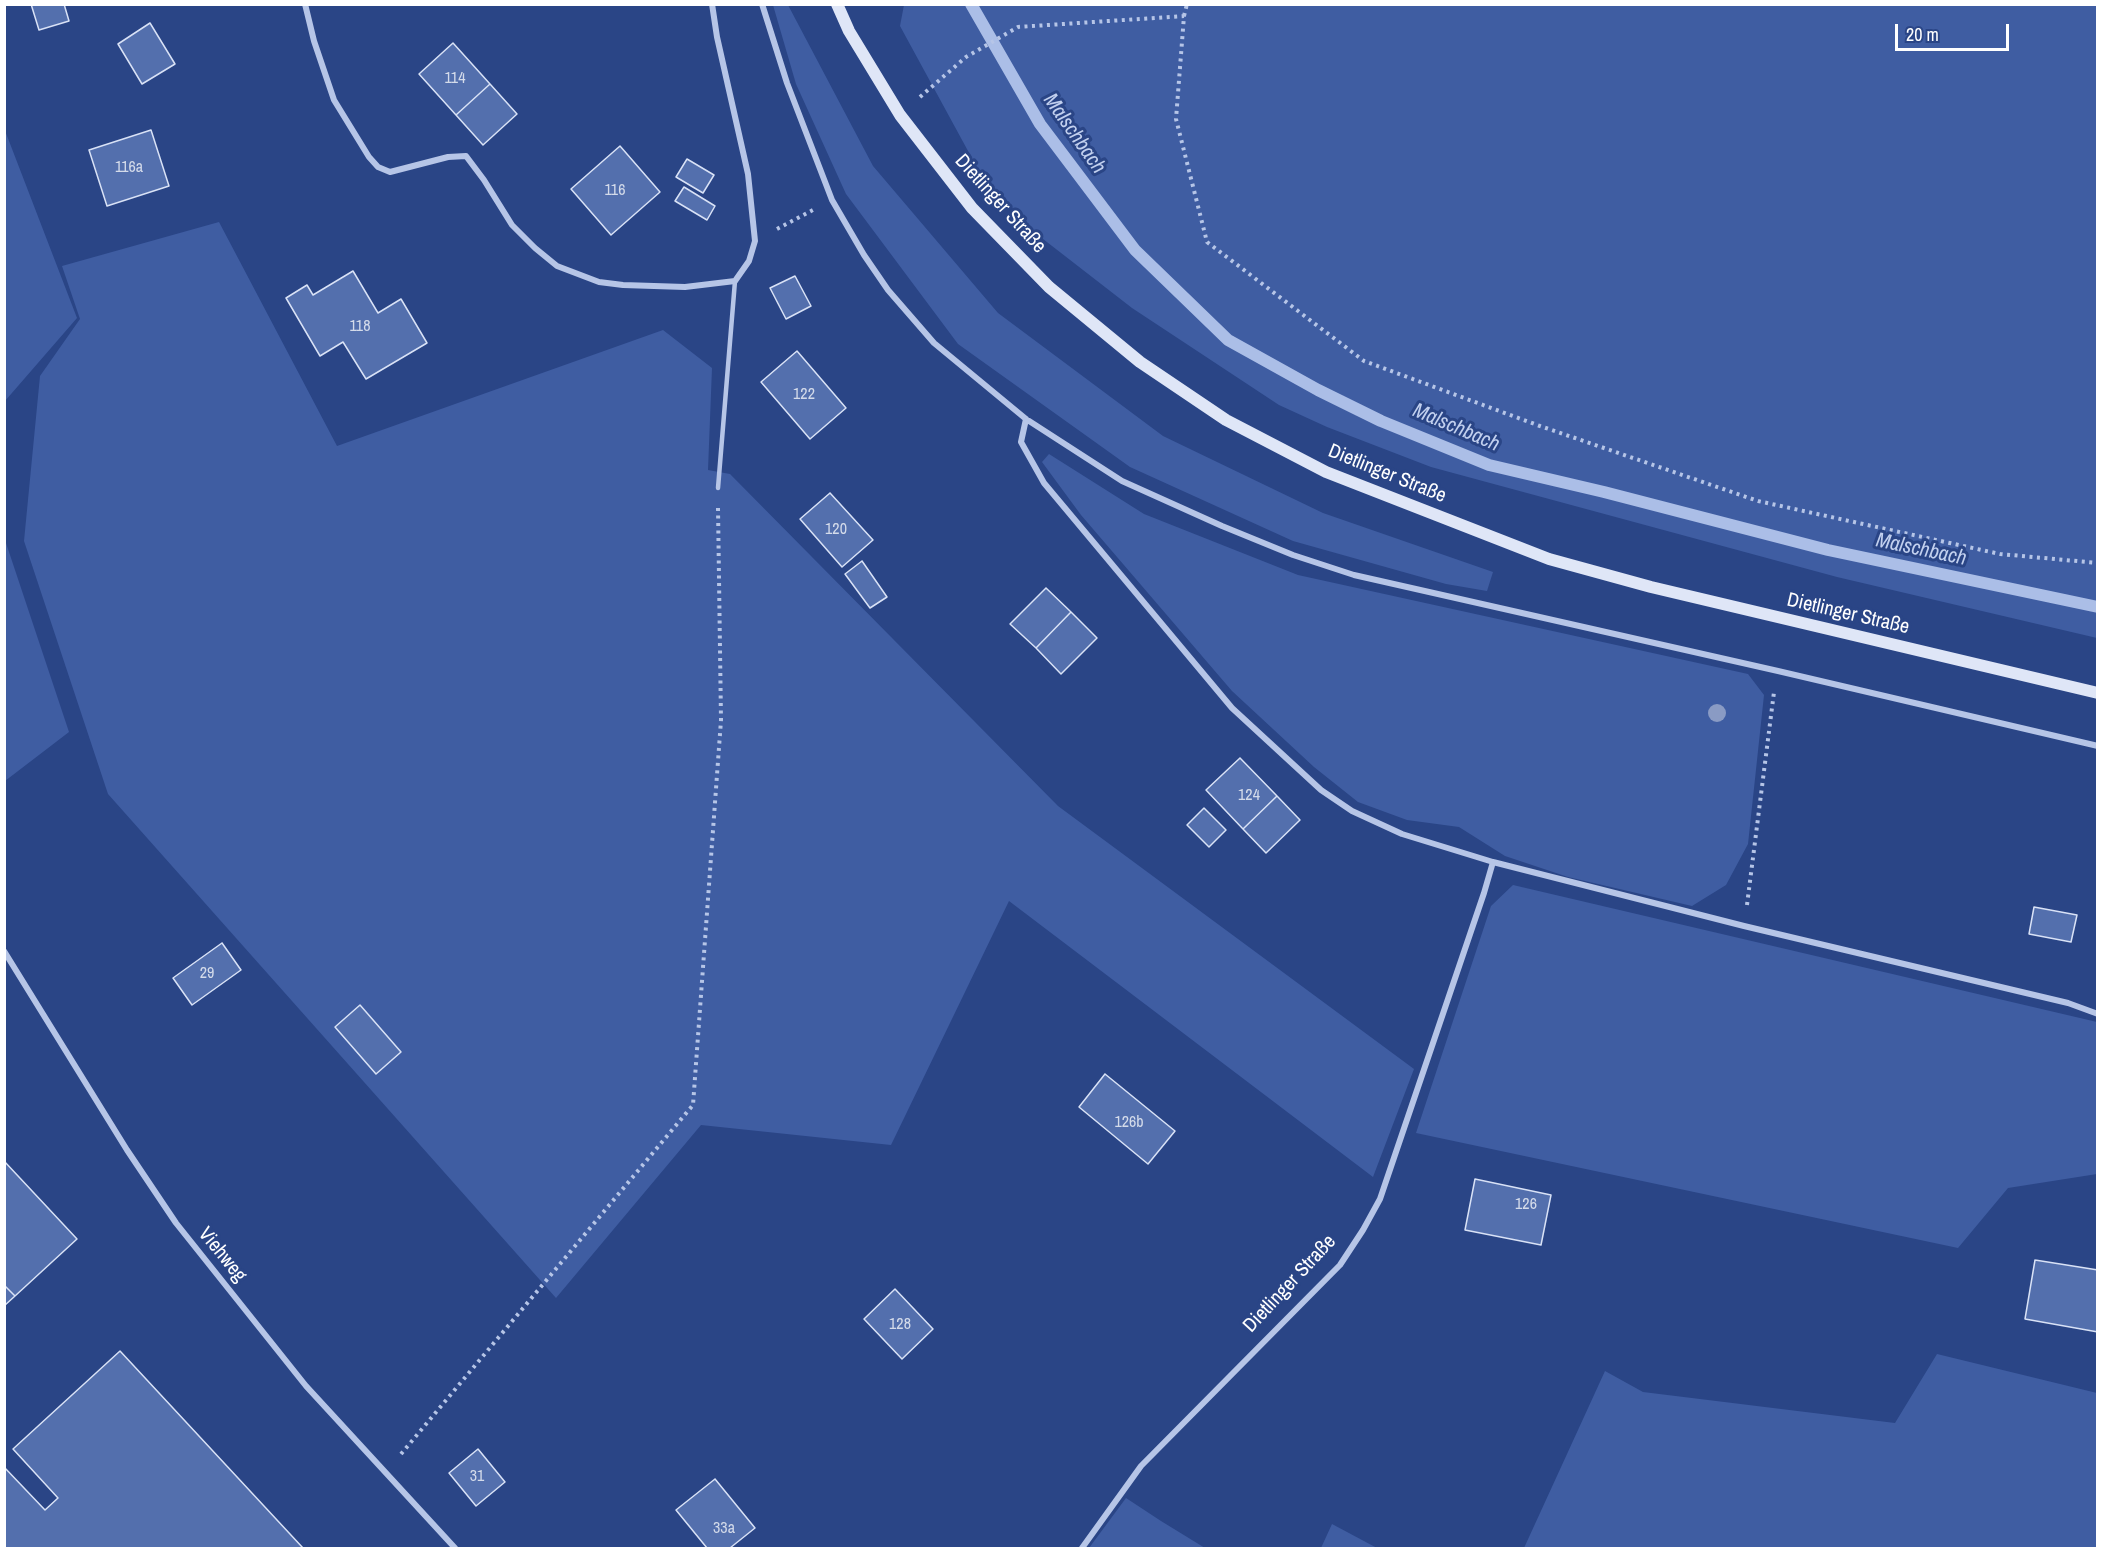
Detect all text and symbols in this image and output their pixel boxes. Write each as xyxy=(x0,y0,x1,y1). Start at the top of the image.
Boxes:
scale bar xyxy=(1898,12,2012,50)
text: 20 m xyxy=(1906,22,1939,47)
house number: 114 xyxy=(445,69,465,89)
water label: Malschbach xyxy=(1037,89,1111,179)
street label: Dietlinger Straße xyxy=(949,150,1051,258)
house number: 116a xyxy=(115,158,143,178)
house number: 116 xyxy=(605,181,625,201)
house number: 118 xyxy=(350,317,370,337)
house number: 122 xyxy=(793,385,815,405)
water label: Malschbach xyxy=(1409,398,1503,458)
street label: Dietlinger Straße xyxy=(1325,439,1449,509)
house number: 120 xyxy=(825,520,847,540)
water label: Malschbach xyxy=(1873,528,1969,572)
street label: Dietlinger Straße xyxy=(1784,588,1912,640)
house number: 124 xyxy=(1238,786,1260,806)
house number: 29 xyxy=(200,964,214,984)
house number: 126b xyxy=(1114,1113,1144,1133)
house number: 126 xyxy=(1515,1195,1537,1215)
street label: Viehweg xyxy=(193,1223,251,1287)
street label: Dietlinger Straße xyxy=(1239,1230,1341,1338)
house number: 128 xyxy=(889,1315,911,1335)
house number: 31 xyxy=(470,1467,484,1487)
house number: 33a xyxy=(713,1519,735,1539)

